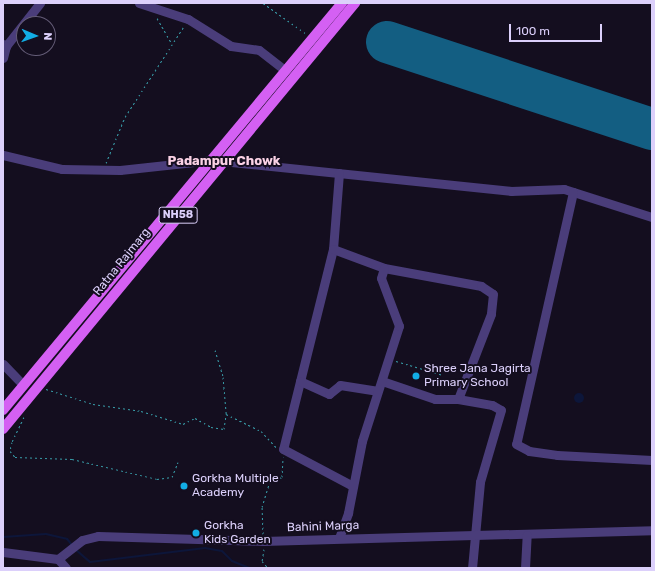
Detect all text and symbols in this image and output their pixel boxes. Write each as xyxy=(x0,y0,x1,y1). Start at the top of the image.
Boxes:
north arrow xyxy=(16,16,56,56)
scale bar xyxy=(511,16,604,42)
text: 100 m xyxy=(516,24,550,38)
text: N xyxy=(41,32,54,41)
district label: Padampur Chowk xyxy=(167,153,281,169)
road number: NH58 xyxy=(158,206,198,224)
street label: Ratna Rajmarg xyxy=(90,225,154,299)
place label: Shree Jana Jagirta Primary School xyxy=(424,362,531,390)
marker: Shree Jana Jagirta Primary School xyxy=(411,371,421,381)
place label: Gorkha Multiple Academy xyxy=(192,472,279,500)
marker: Gorkha Multiple Academy xyxy=(179,481,189,491)
place label: Gorkha Kids Garden xyxy=(204,519,271,547)
street label: Bahini Marga xyxy=(287,519,359,535)
marker: Gorkha Kids Garden xyxy=(191,528,201,538)

